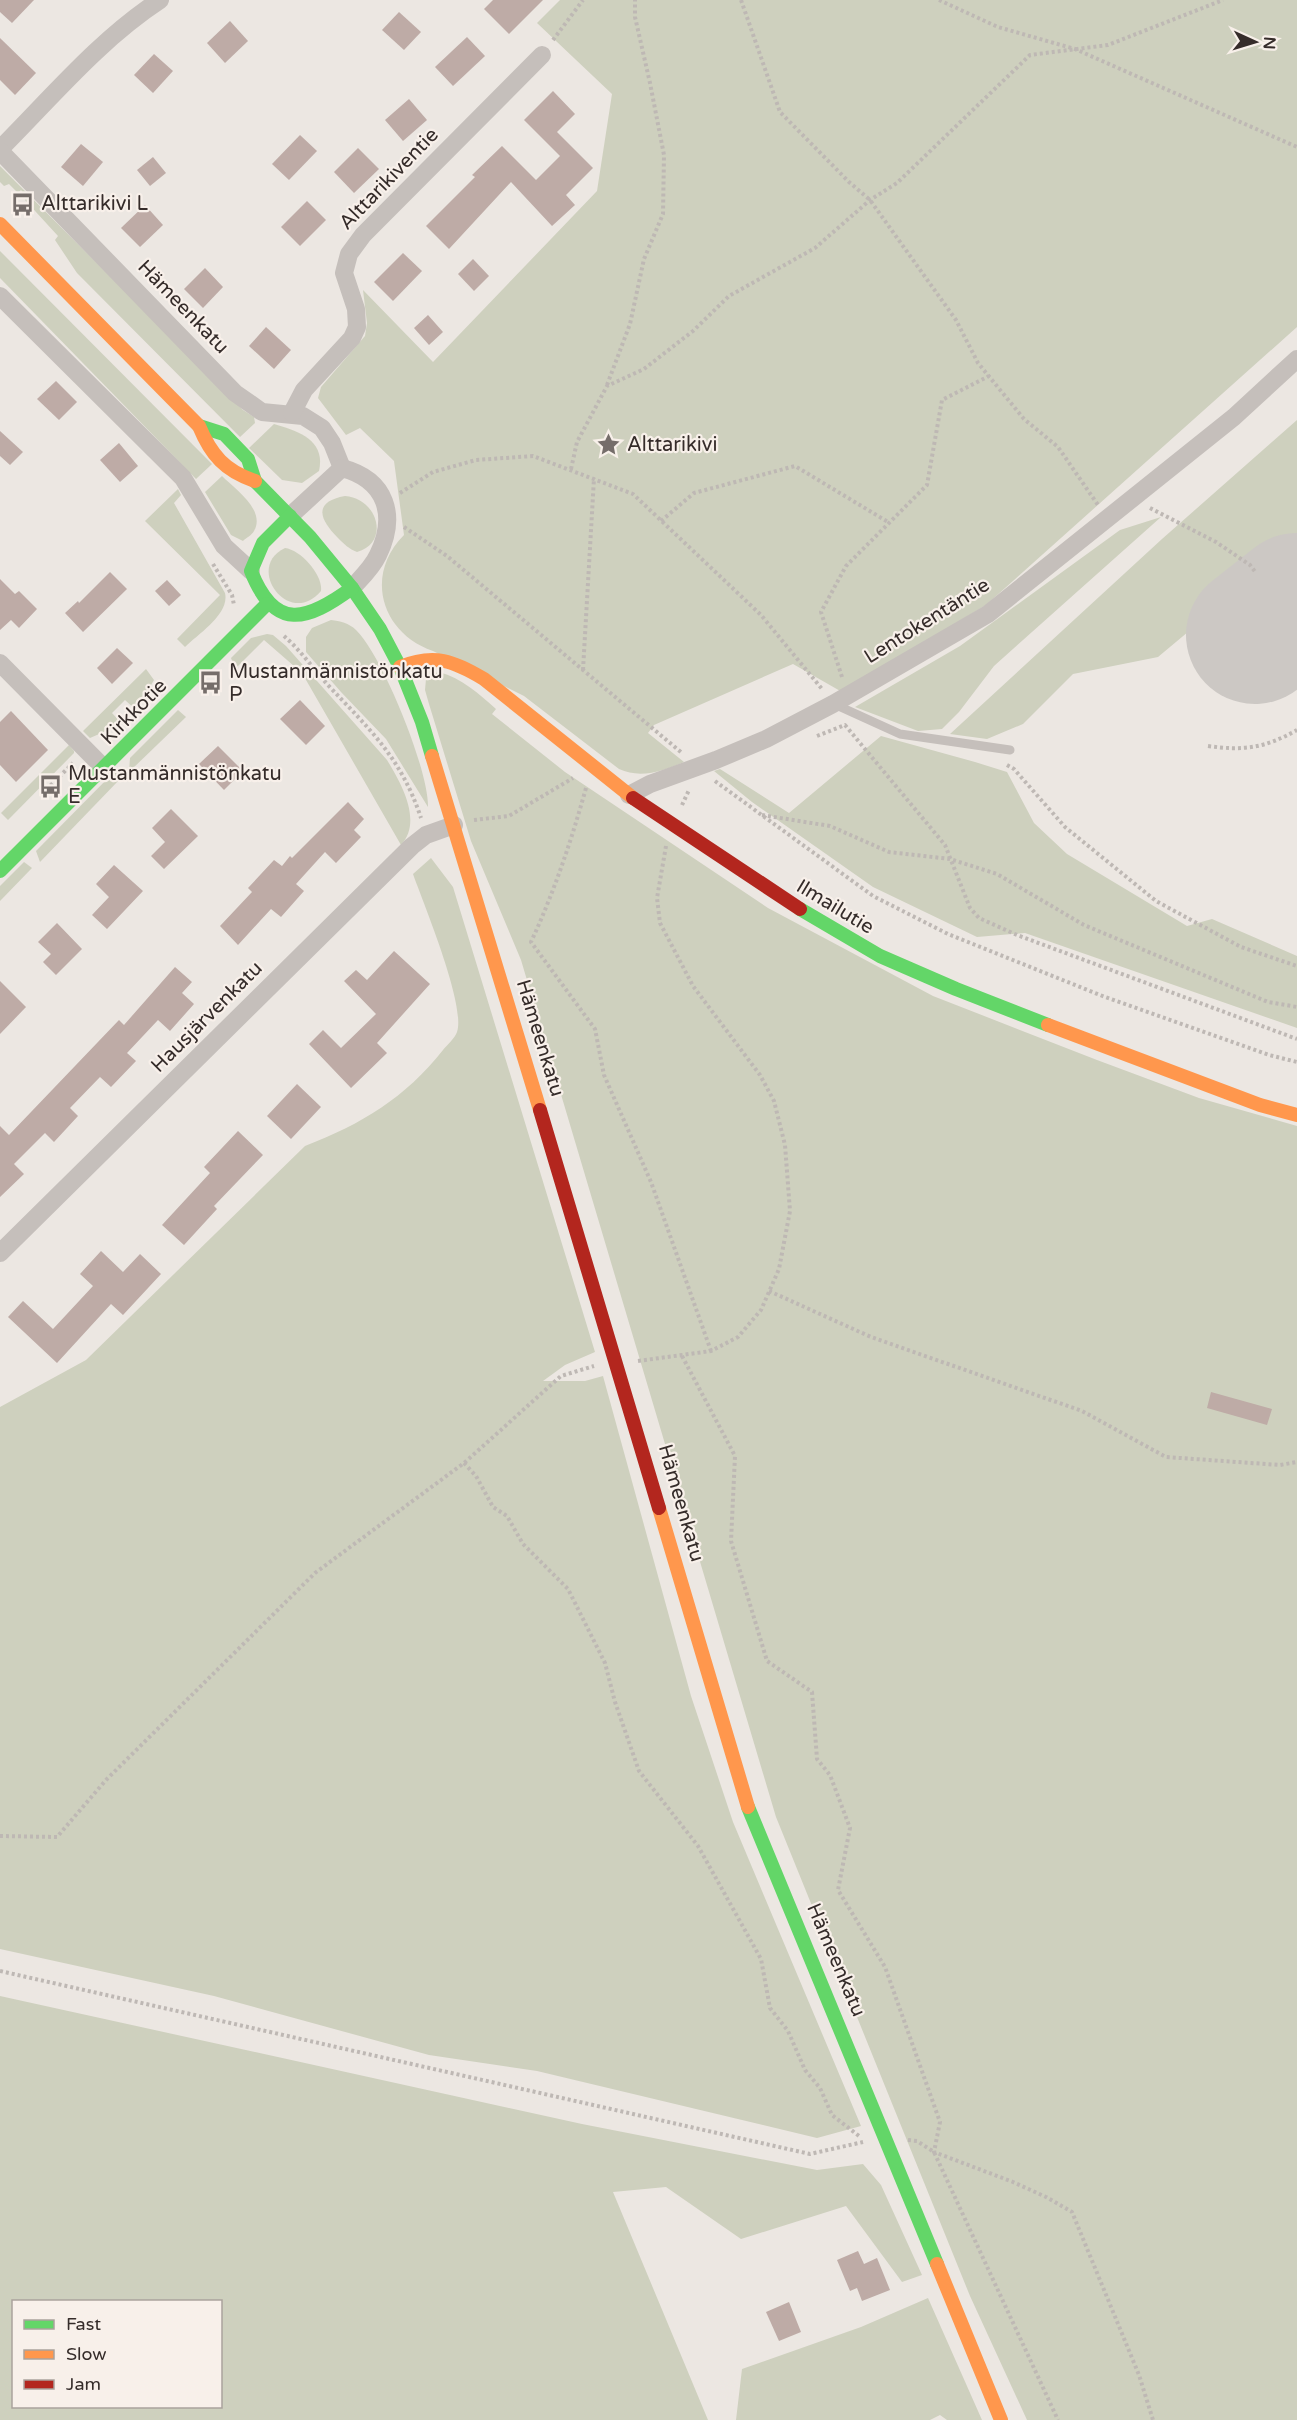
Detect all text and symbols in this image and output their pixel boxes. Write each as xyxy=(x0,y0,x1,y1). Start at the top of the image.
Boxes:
north arrow xyxy=(1225,12,1285,72)
text: N xyxy=(1259,36,1279,50)
street label: Alttarikiventie xyxy=(334,123,444,235)
bus stop icon: Alttarikivi L xyxy=(10,191,36,217)
place label: Alttarikivi L xyxy=(41,192,149,216)
street label: Hämeenkatu xyxy=(132,255,234,359)
place icon: Alttarikivi xyxy=(596,432,622,458)
place label: Alttarikivi xyxy=(627,433,717,457)
street label: Lentokentäntie xyxy=(860,573,994,669)
place label: Mustanmännistönkatu P xyxy=(229,660,443,707)
bus stop icon: Mustanmännistönkatu P xyxy=(198,670,224,696)
street label: Kirkkotie xyxy=(96,674,172,750)
place label: Mustanmännistönkatu E xyxy=(68,762,282,809)
bus stop icon: Mustanmännistönkatu E xyxy=(37,773,63,799)
street label: Ilmailutie xyxy=(792,875,878,939)
street label: Hausjärvenkatu xyxy=(146,956,268,1078)
street label: Hämeenkatu xyxy=(511,977,569,1099)
street label: Hämeenkatu xyxy=(653,1442,709,1564)
street label: Hämeenkatu xyxy=(801,1900,871,2020)
legend xyxy=(12,2300,222,2408)
text: Fast xyxy=(66,2313,101,2335)
text: Slow xyxy=(66,2343,107,2365)
text: Jam xyxy=(66,2373,101,2395)

